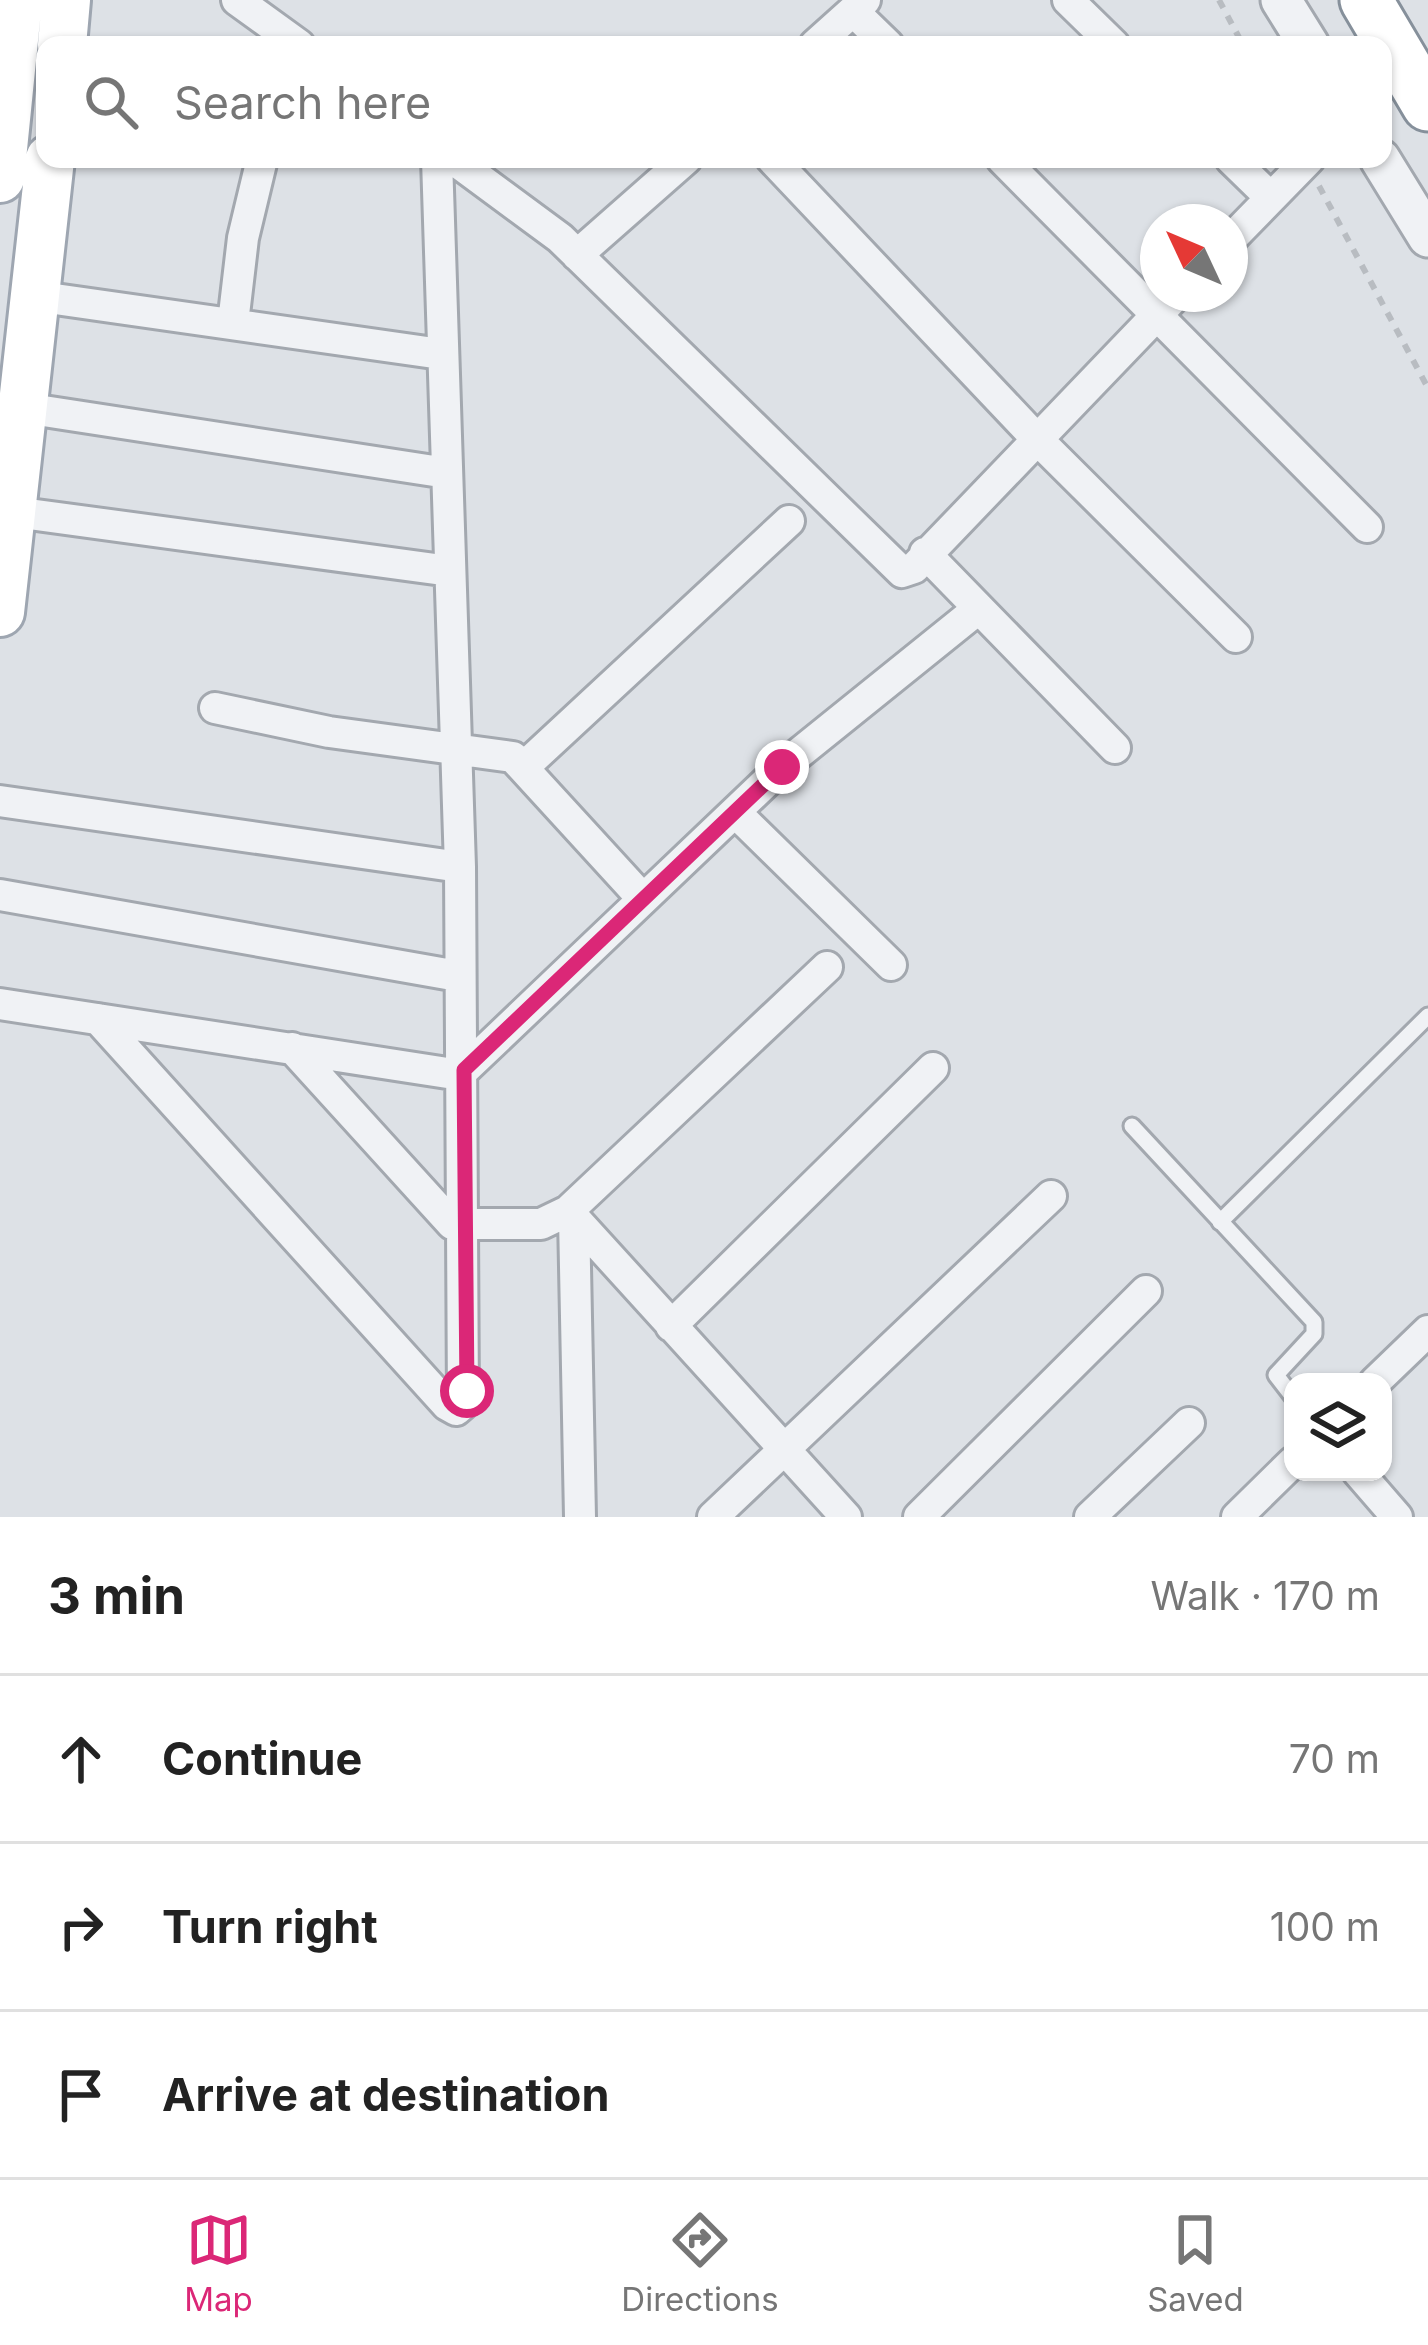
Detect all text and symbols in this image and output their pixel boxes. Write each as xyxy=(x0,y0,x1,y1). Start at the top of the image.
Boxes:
search box xyxy=(36,36,1392,168)
icon: search xyxy=(78,69,144,135)
text: Search here xyxy=(174,75,431,130)
north arrow xyxy=(1140,204,1248,312)
route end xyxy=(755,740,809,794)
route start xyxy=(440,1364,494,1418)
map controls xyxy=(1284,1373,1392,1481)
button: layers xyxy=(1284,1373,1392,1481)
text: 3 min xyxy=(48,1565,185,1626)
text: Walk · 170 m xyxy=(1151,1572,1380,1619)
icon: ahead xyxy=(48,1726,114,1792)
text: Continue xyxy=(162,1731,362,1786)
text: 70 m xyxy=(1289,1735,1380,1782)
icon: right xyxy=(48,1894,114,1960)
text: Turn right xyxy=(162,1899,378,1954)
text: 100 m xyxy=(1270,1903,1380,1950)
icon: arrive xyxy=(48,2062,114,2128)
text: Arrive at destination xyxy=(162,2067,609,2122)
tab: Map xyxy=(184,2207,253,2319)
tab: Directions xyxy=(621,2207,779,2319)
tab: Saved xyxy=(1147,2207,1244,2319)

